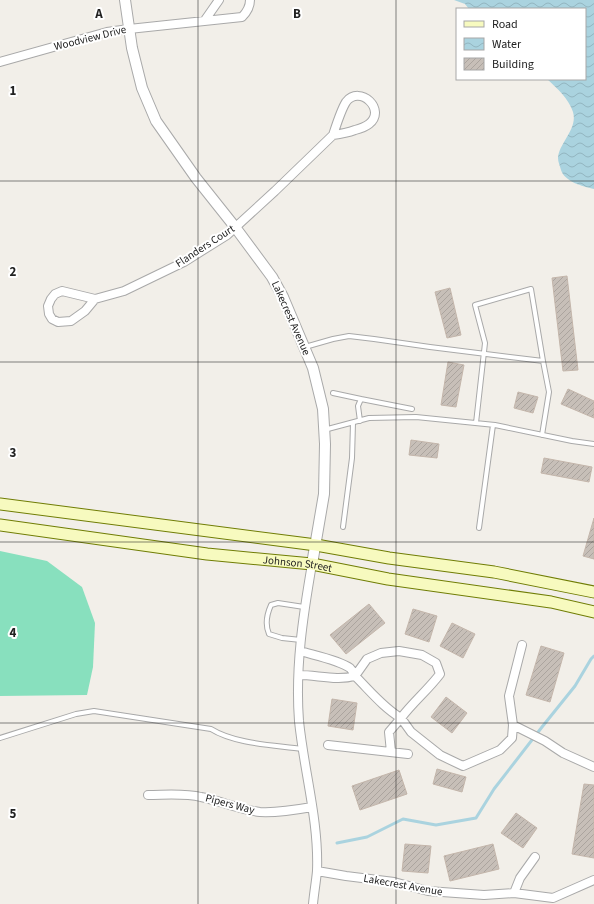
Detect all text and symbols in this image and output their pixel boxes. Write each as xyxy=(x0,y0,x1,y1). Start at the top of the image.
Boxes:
text: A xyxy=(94,5,103,23)
text: B xyxy=(293,5,301,23)
legend xyxy=(456,8,586,80)
text: Road xyxy=(492,16,518,33)
street label: Woodview Drive xyxy=(52,22,128,54)
text: Water xyxy=(492,36,522,53)
text: Building xyxy=(492,56,534,73)
text: 1 xyxy=(10,82,17,100)
street label: Flanders Court xyxy=(173,221,238,271)
text: 2 xyxy=(10,263,17,281)
street label: Lakecrest Avenue xyxy=(268,278,314,358)
text: 3 xyxy=(10,444,17,462)
street label: Johnson Street xyxy=(262,552,334,575)
text: 4 xyxy=(10,624,17,642)
street label: Pipers Way xyxy=(204,790,256,818)
text: 5 xyxy=(10,805,17,823)
street label: Lakecrest Avenue xyxy=(362,871,444,899)

